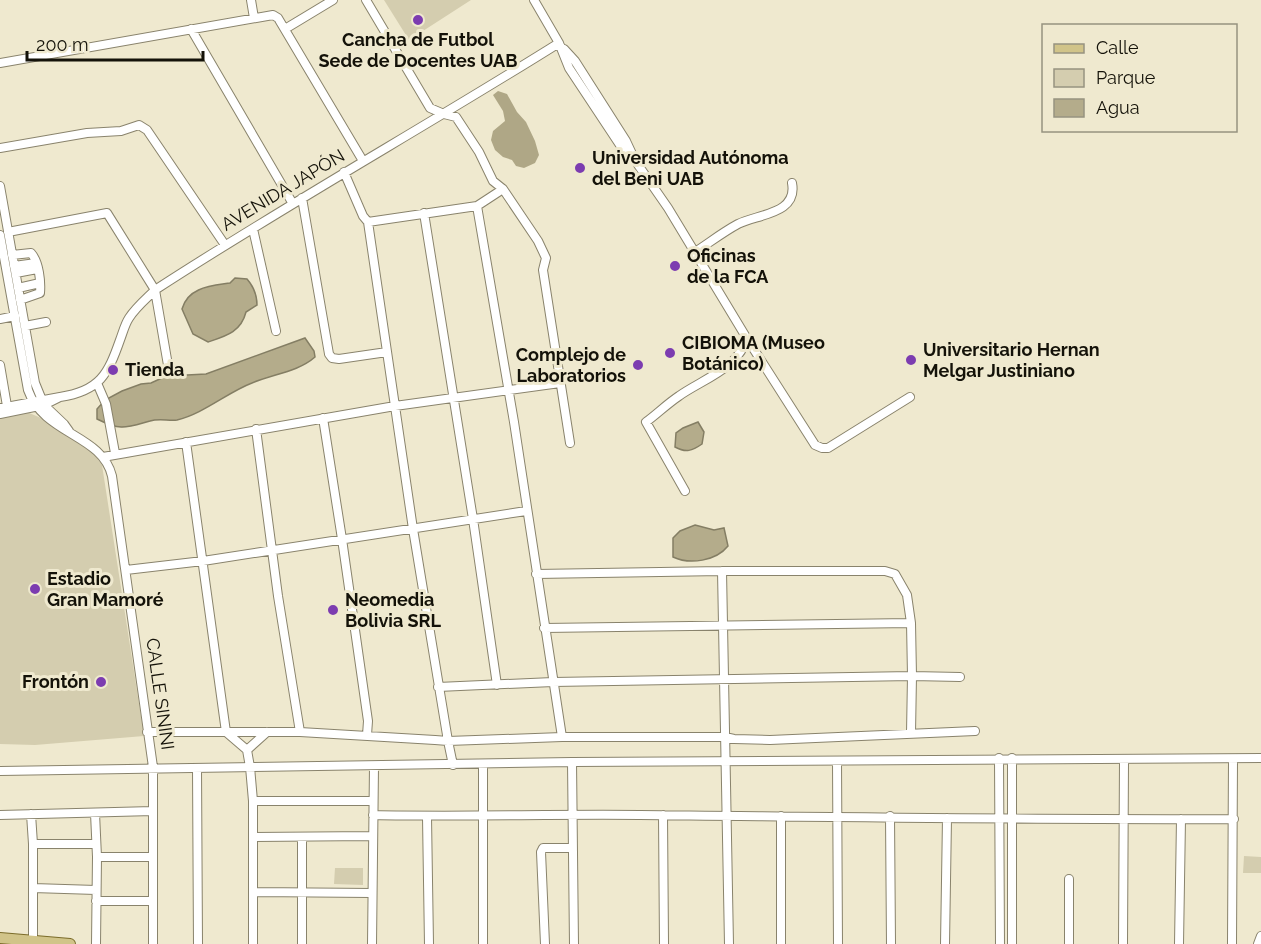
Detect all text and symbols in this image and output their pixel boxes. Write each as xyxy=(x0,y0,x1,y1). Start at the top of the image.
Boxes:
marker: Cancha de Futbol Sede de Docentes UAB xyxy=(411,13,425,27)
scale bar xyxy=(27,24,202,62)
legend xyxy=(1042,24,1237,132)
place label: Cancha de Futbol Sede de Docentes UAB xyxy=(319,29,517,71)
text: 200 m xyxy=(36,34,89,55)
text: Calle xyxy=(1096,37,1139,58)
text: Parque xyxy=(1096,67,1156,88)
text: Agua xyxy=(1096,97,1140,118)
street label: AVENIDA JAPÓN xyxy=(217,144,348,235)
place label: Universidad Autónoma del Beni UAB xyxy=(592,147,789,189)
marker: Universidad Autónoma del Beni UAB xyxy=(573,161,587,175)
place label: Oficinas de la FCA xyxy=(687,245,769,287)
marker: Oficinas de la FCA xyxy=(668,259,682,273)
place label: CIBIOMA (Museo Botánico) xyxy=(682,332,825,374)
place label: Universitario Hernan Melgar Justiniano xyxy=(923,339,1100,381)
place label: Complejo de Laboratorios xyxy=(516,344,626,386)
marker: CIBIOMA (Museo Botánico) xyxy=(663,346,677,360)
marker: Universitario Hernan Melgar Justiniano xyxy=(904,353,918,367)
marker: Complejo de Laboratorios xyxy=(631,358,645,372)
place label: Tienda xyxy=(125,359,184,380)
marker: Tienda xyxy=(106,363,120,377)
place label: Estadio Gran Mamoré xyxy=(47,568,164,610)
marker: Estadio Gran Mamoré xyxy=(28,582,42,596)
place label: Neomedia Bolivia SRL xyxy=(345,589,442,631)
marker: Neomedia Bolivia SRL xyxy=(326,603,340,617)
street label: CALLE SININI xyxy=(142,637,179,751)
place label: Frontón xyxy=(22,671,89,692)
marker: Frontón xyxy=(94,675,108,689)

